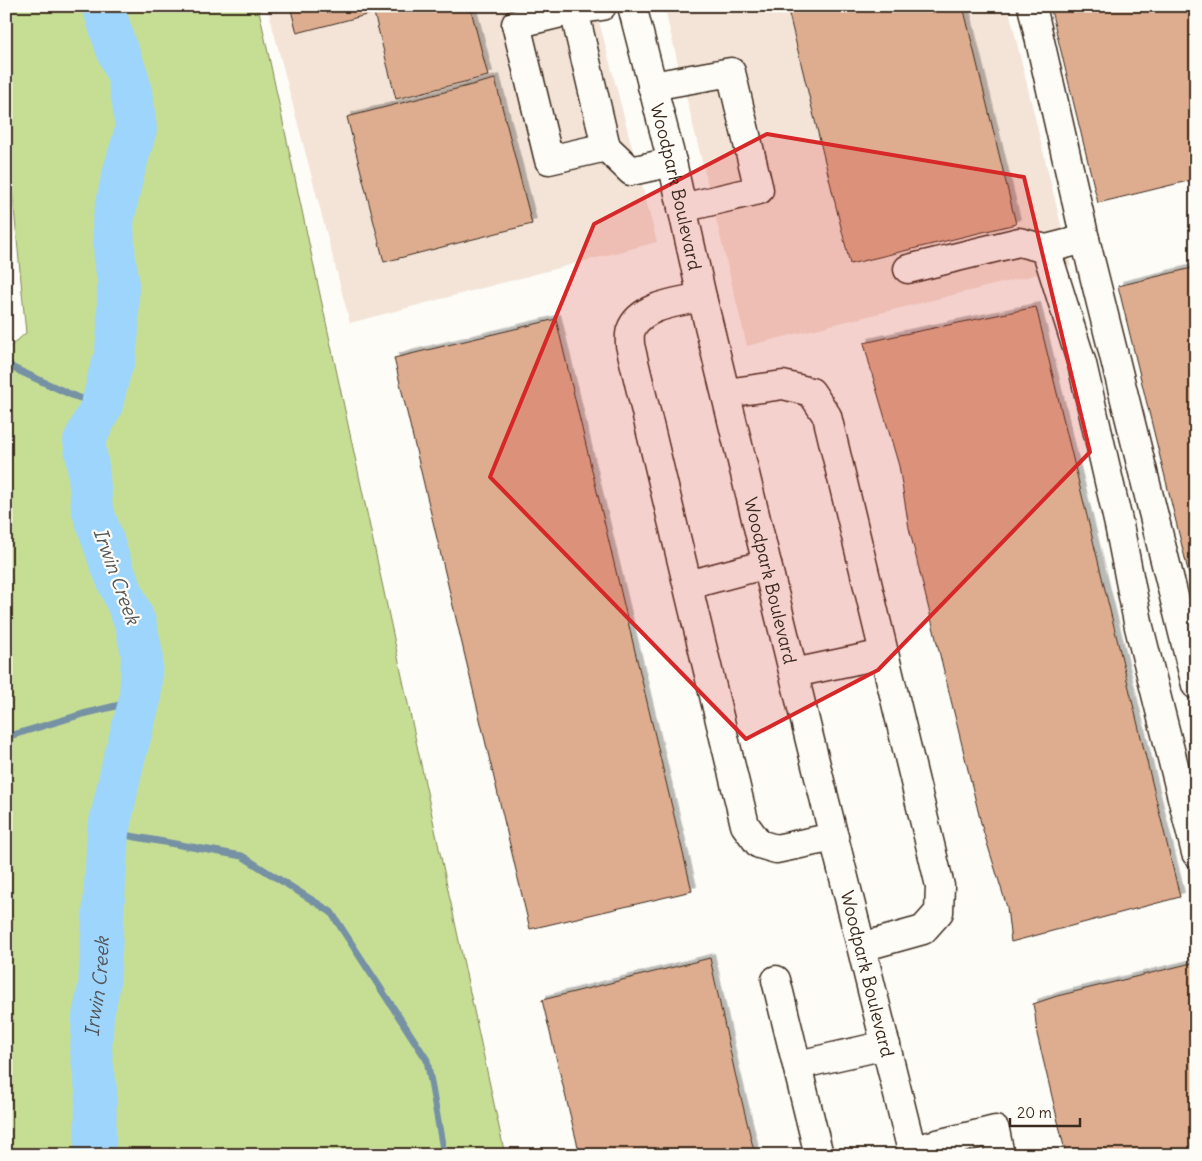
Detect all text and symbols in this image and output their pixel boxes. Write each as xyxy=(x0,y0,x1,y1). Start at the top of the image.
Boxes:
street label: Woodpark Boulevard xyxy=(646,101,707,273)
street label: Woodpark Boulevard xyxy=(740,495,802,667)
water label: Irwin Creek xyxy=(89,525,146,628)
street label: Woodpark Boulevard xyxy=(836,888,900,1060)
water label: Irwin Creek xyxy=(80,935,114,1037)
scale bar xyxy=(1010,1096,1080,1128)
text: 20 m xyxy=(1017,1103,1052,1122)

